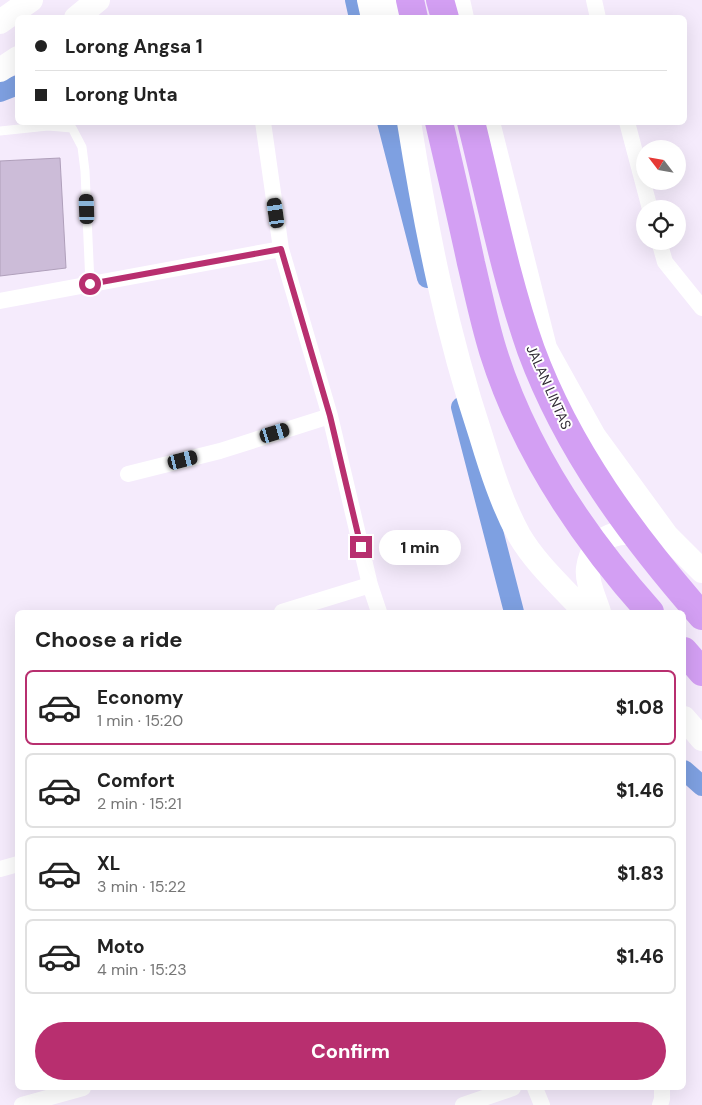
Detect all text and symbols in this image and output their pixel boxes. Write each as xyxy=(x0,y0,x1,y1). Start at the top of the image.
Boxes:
text: Lorong Angsa 1 xyxy=(65,34,203,59)
text: Lorong Unta xyxy=(65,82,178,107)
north arrow xyxy=(636,140,686,190)
map controls xyxy=(636,140,686,250)
car xyxy=(78,194,95,224)
car xyxy=(266,197,285,229)
button: locate xyxy=(636,200,686,250)
route start xyxy=(79,273,101,295)
street label: JALAN LINTAS xyxy=(522,342,576,432)
car xyxy=(258,421,291,445)
car xyxy=(166,449,199,471)
callout: 1 min xyxy=(378,530,461,564)
route end xyxy=(350,536,372,558)
text: 1 min xyxy=(400,537,440,558)
text: Choose a ride xyxy=(35,625,183,654)
icon: car xyxy=(37,685,82,730)
text: Economy xyxy=(97,685,184,710)
text: $1.08 xyxy=(616,695,664,720)
text: 1 min · 15:20 xyxy=(97,710,183,731)
icon: car xyxy=(37,768,82,813)
text: Comfort xyxy=(97,768,175,793)
text: $1.46 xyxy=(616,778,664,803)
text: 2 min · 15:21 xyxy=(97,793,182,814)
icon: car xyxy=(37,851,82,896)
text: XL xyxy=(97,851,120,876)
text: $1.83 xyxy=(617,861,664,886)
text: 3 min · 15:22 xyxy=(97,876,186,897)
icon: car xyxy=(37,934,82,979)
text: Moto xyxy=(97,934,145,959)
text: $1.46 xyxy=(616,944,664,969)
text: 4 min · 15:23 xyxy=(97,959,187,980)
button: Confirm xyxy=(35,1022,666,1080)

